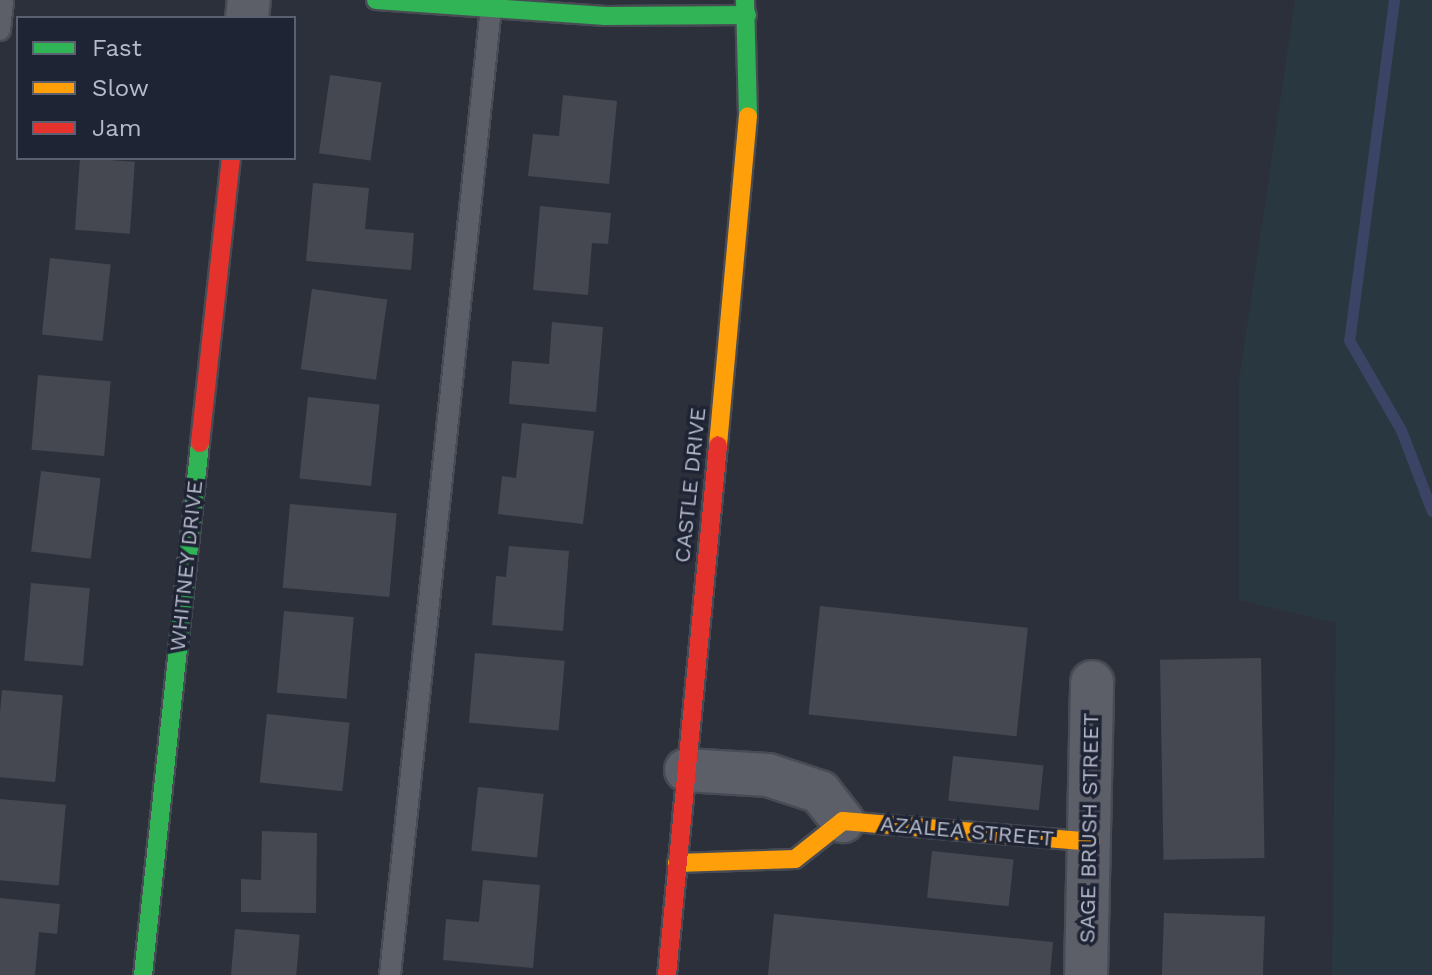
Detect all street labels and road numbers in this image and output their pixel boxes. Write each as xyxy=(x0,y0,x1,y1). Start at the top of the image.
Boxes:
street label: CASTLE DRIVE xyxy=(669,406,711,564)
street label: WHITNEY DRIVE xyxy=(164,479,208,653)
street label: SAGE BRUSH STREET xyxy=(1074,713,1104,943)
street label: AZALEA STREET xyxy=(879,810,1055,852)

